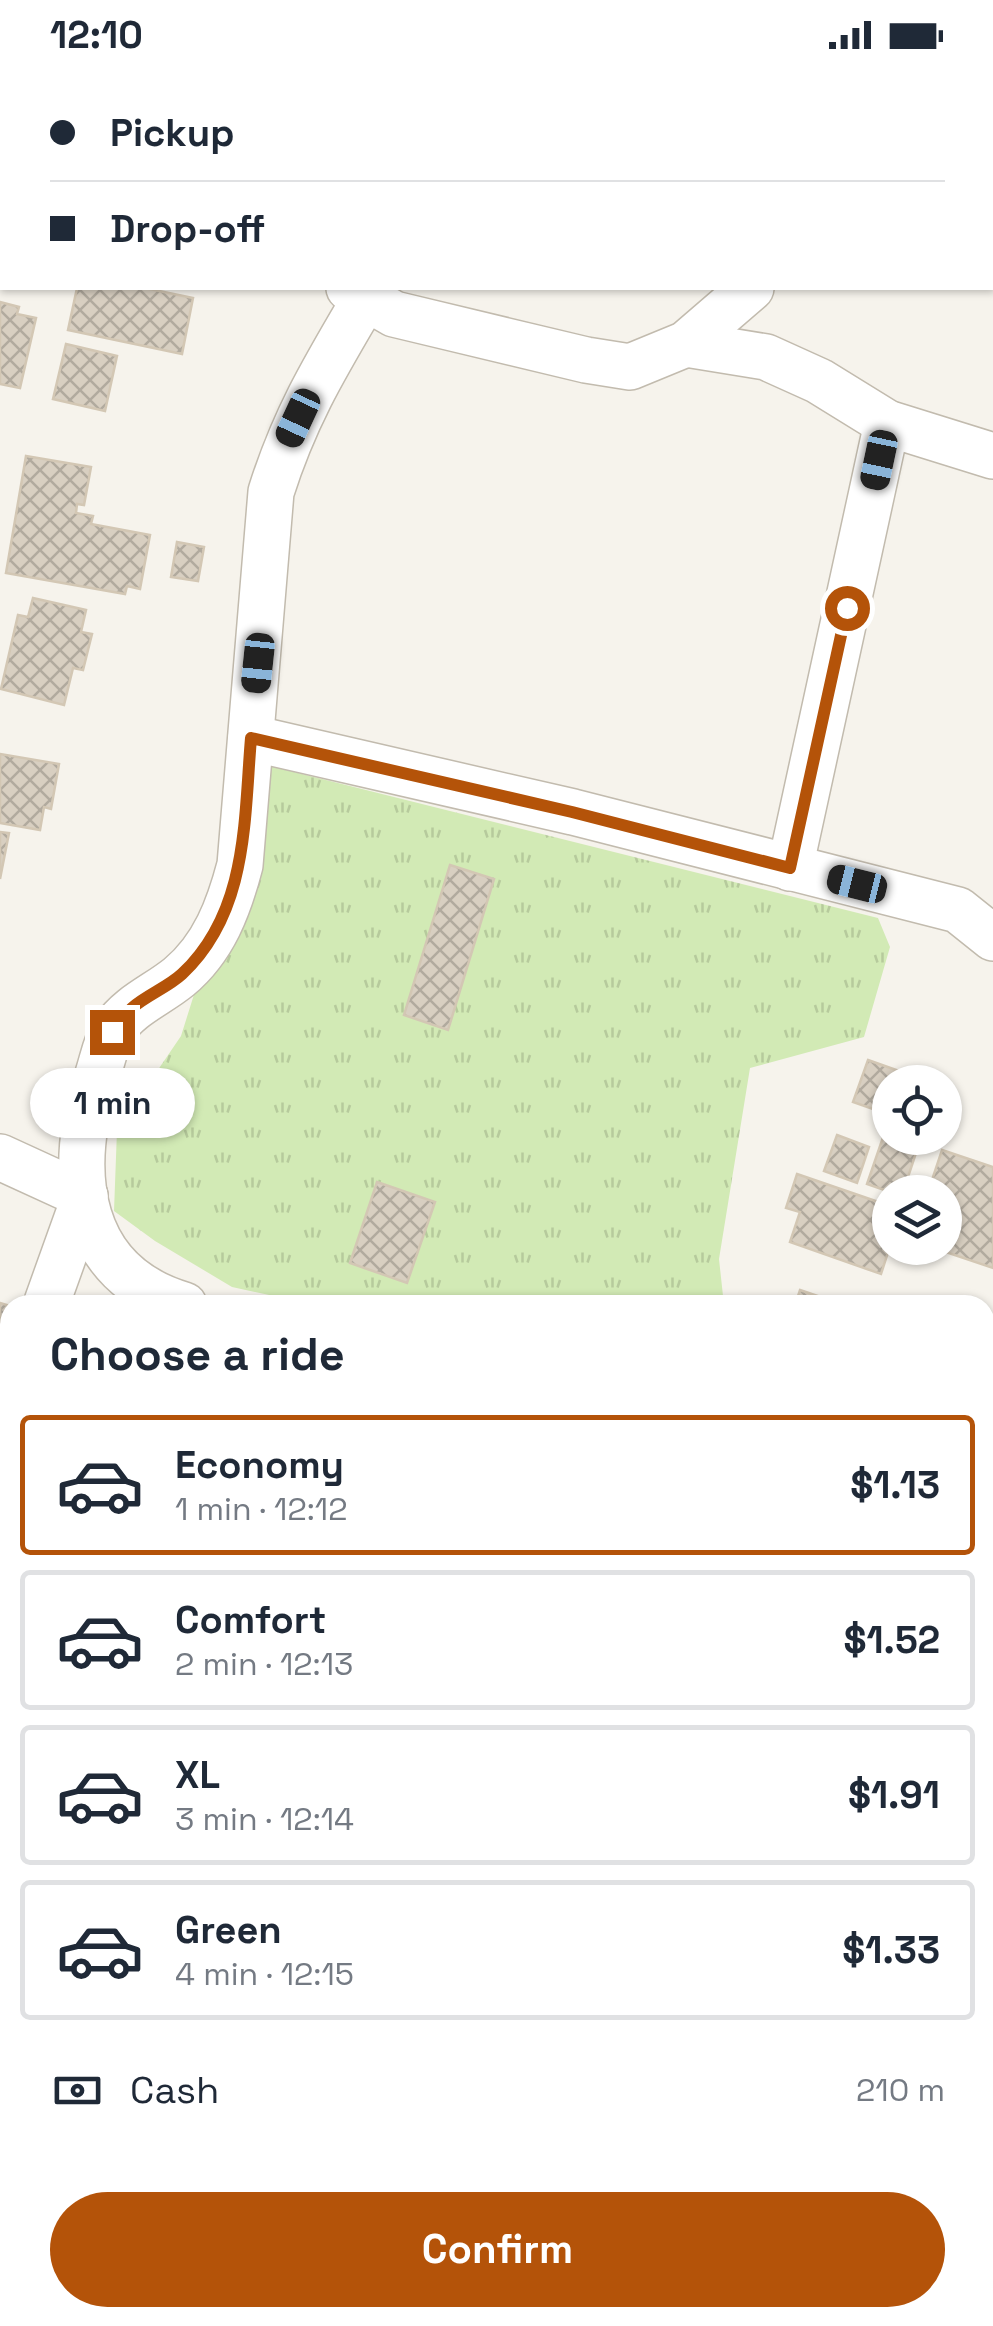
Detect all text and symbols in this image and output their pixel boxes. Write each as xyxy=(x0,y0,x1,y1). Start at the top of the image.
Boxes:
text: 12:10 xyxy=(50,11,143,59)
text: Pickup xyxy=(110,109,234,157)
text: Drop-off xyxy=(110,205,265,253)
car xyxy=(272,384,324,452)
car xyxy=(858,428,900,492)
route start xyxy=(825,586,870,631)
car xyxy=(240,632,276,694)
car xyxy=(824,862,890,906)
route end xyxy=(90,1010,135,1055)
map controls xyxy=(872,1065,962,1265)
button: locate xyxy=(872,1065,962,1155)
callout: 1 min xyxy=(29,1067,194,1137)
text: 1 min xyxy=(73,1083,152,1123)
button: layers xyxy=(872,1175,962,1265)
text: Choose a ride xyxy=(50,1326,345,1383)
icon: car xyxy=(55,1440,145,1530)
text: Economy xyxy=(175,1441,344,1489)
text: $1.13 xyxy=(850,1461,940,1509)
text: 1 min · 12:12 xyxy=(175,1489,347,1529)
icon: car xyxy=(55,1595,145,1685)
text: Comfort xyxy=(175,1596,326,1644)
text: $1.52 xyxy=(843,1616,940,1664)
text: 2 min · 12:13 xyxy=(175,1644,353,1684)
icon: car xyxy=(55,1750,145,1840)
text: XL xyxy=(175,1751,220,1799)
text: $1.91 xyxy=(848,1771,940,1819)
text: 3 min · 12:14 xyxy=(175,1799,354,1839)
icon: car xyxy=(55,1905,145,1995)
text: Green xyxy=(175,1906,282,1954)
text: $1.33 xyxy=(842,1926,940,1974)
text: 4 min · 12:15 xyxy=(175,1954,354,1994)
icon: cash xyxy=(50,2063,105,2118)
text: Cash xyxy=(130,2066,219,2114)
text: 210 m xyxy=(856,2070,945,2110)
button: Confirm xyxy=(50,2192,945,2307)

